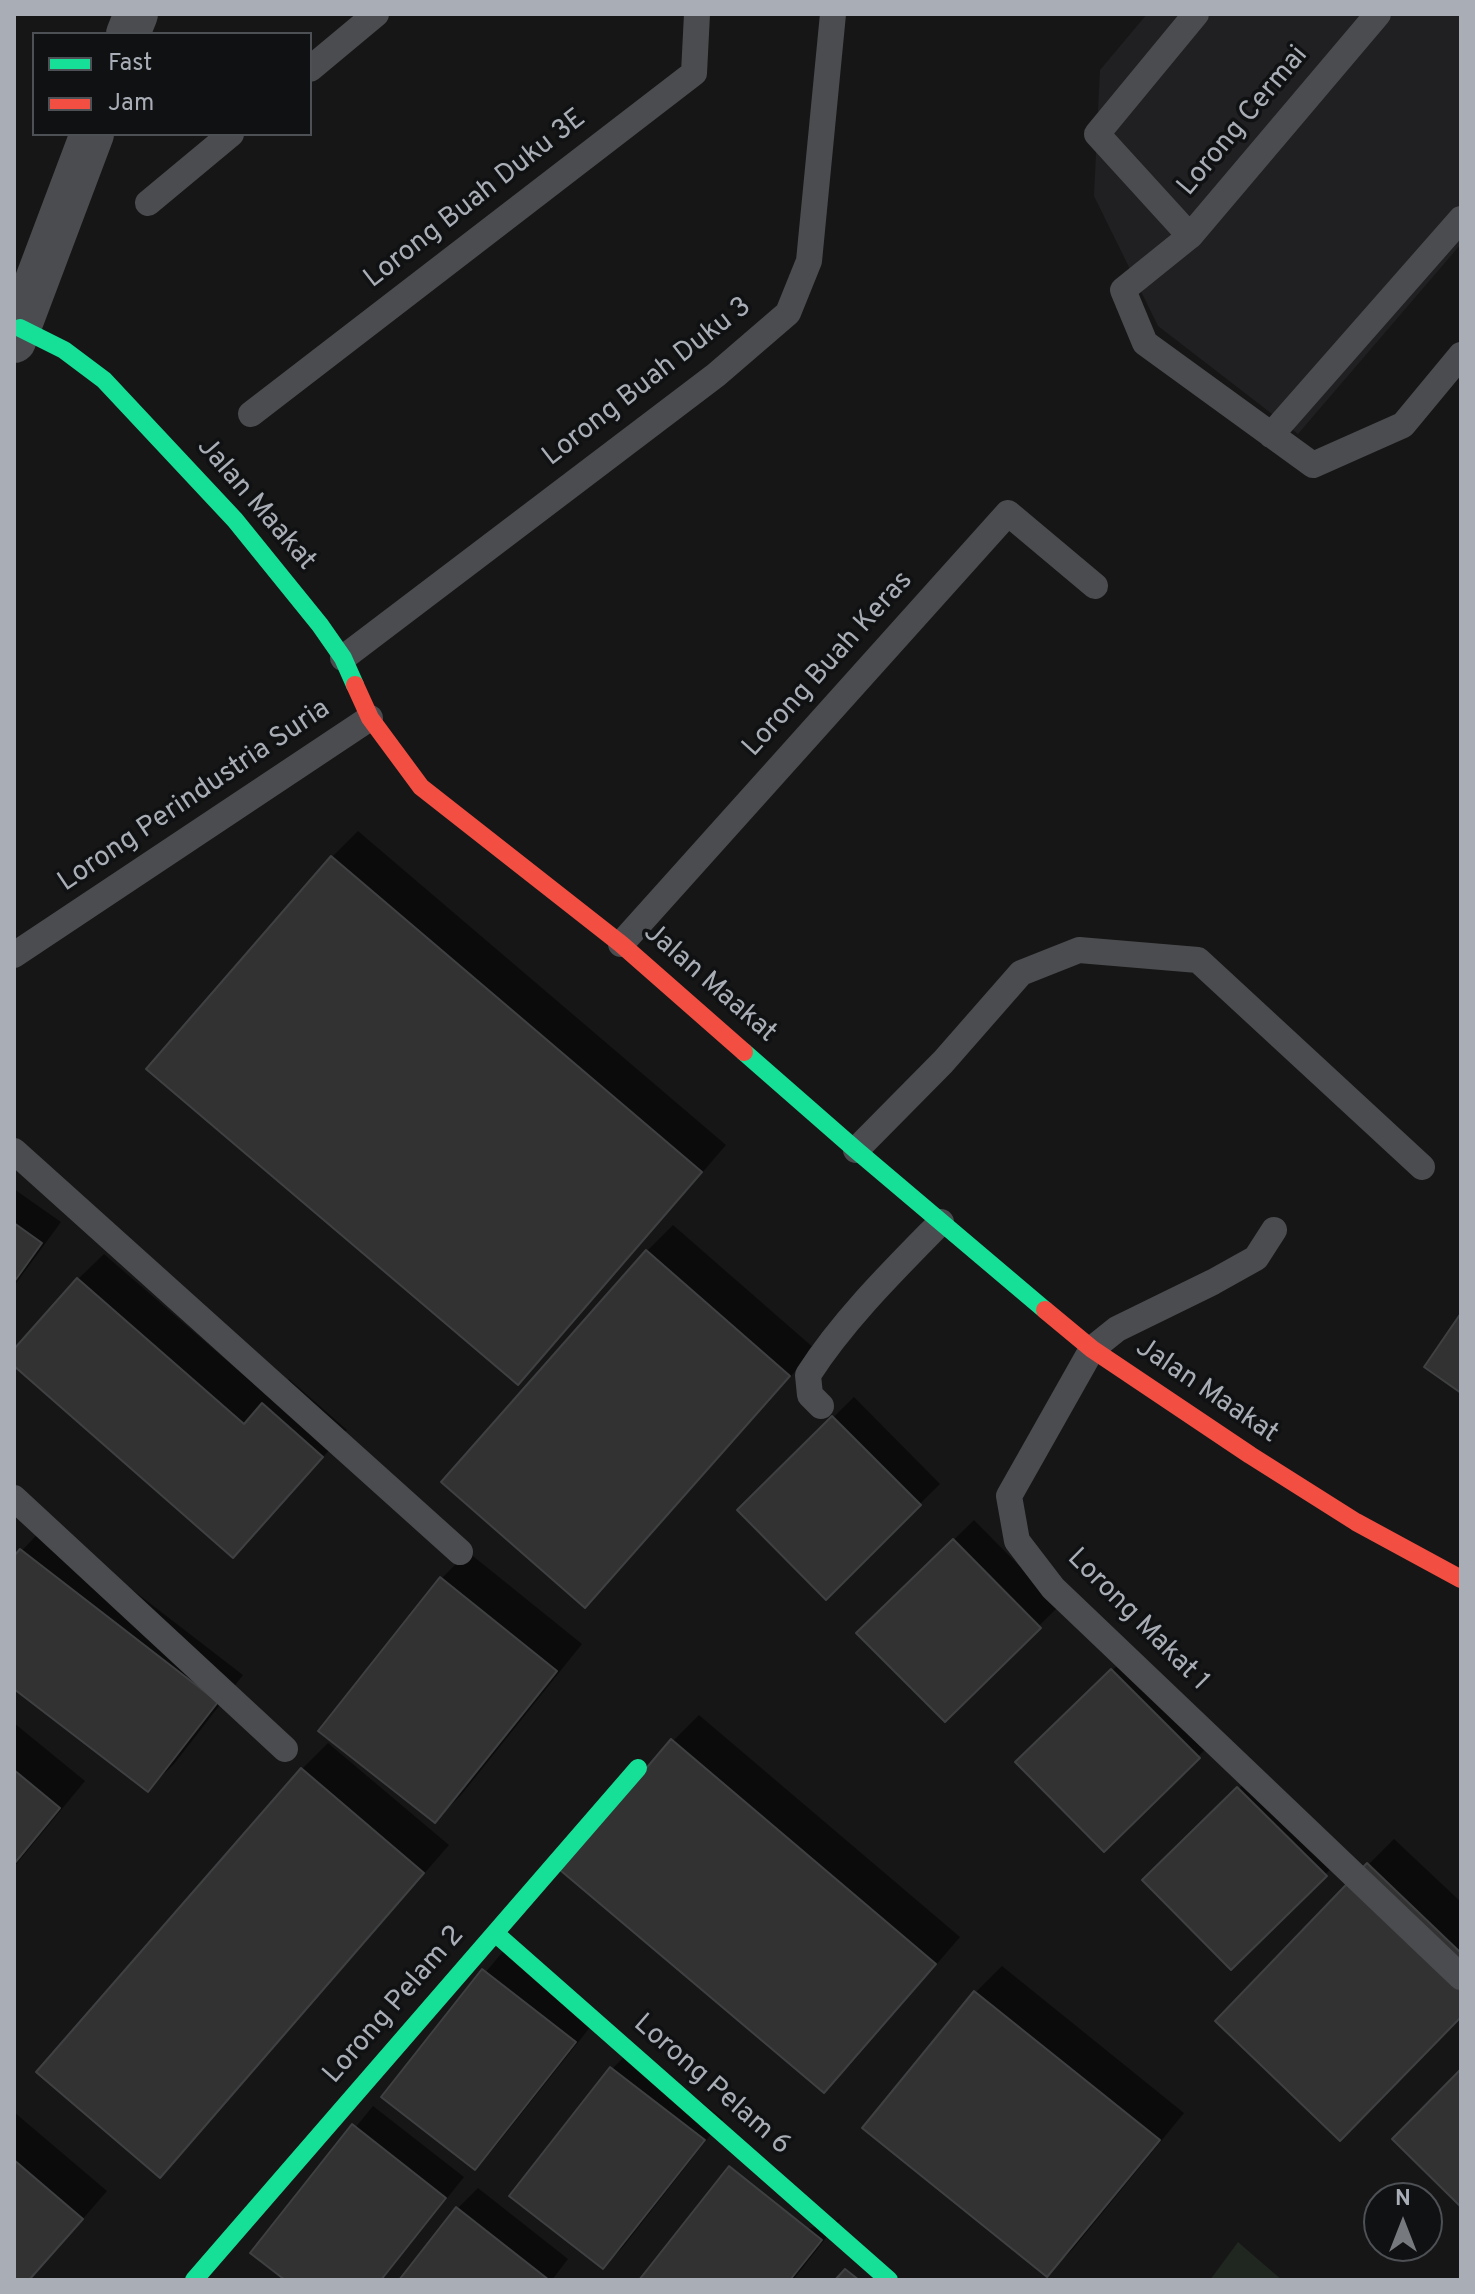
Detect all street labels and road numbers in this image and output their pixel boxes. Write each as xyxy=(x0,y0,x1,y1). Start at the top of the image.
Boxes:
street label: Lorong Cermai xyxy=(1172,40,1316,204)
street label: Lorong Buah Duku 3E xyxy=(359,103,593,297)
street label: Lorong Buah Duku 3 xyxy=(537,291,759,475)
street label: Jalan Maakat xyxy=(188,432,322,578)
street label: Lorong Buah Keras xyxy=(737,565,921,765)
street label: Lorong Perindustria Suria xyxy=(53,693,337,901)
street label: Jalan Maakat xyxy=(636,917,782,1051)
street label: Jalan Maakat xyxy=(1128,1332,1284,1452)
street label: Lorong Makat 1 xyxy=(1059,1543,1215,1699)
street label: Lorong Pelam 2 xyxy=(317,1920,473,2092)
street label: Lorong Pelam 6 xyxy=(625,2009,797,2163)

